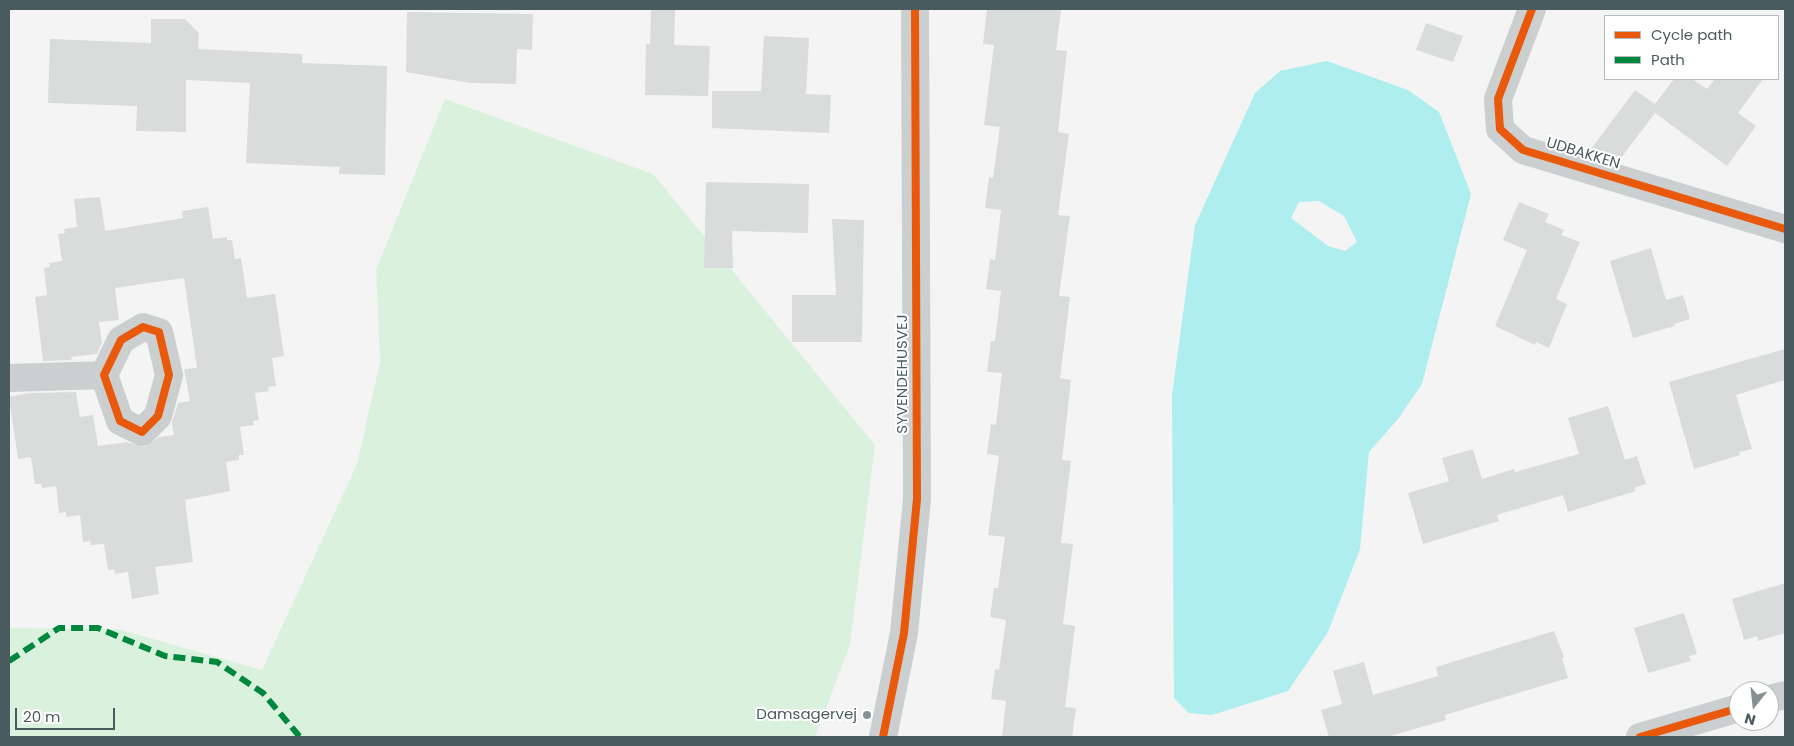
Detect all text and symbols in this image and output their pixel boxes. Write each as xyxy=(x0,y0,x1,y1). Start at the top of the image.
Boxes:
legend xyxy=(1604,15,1779,80)
text: Cycle path xyxy=(1651,24,1732,45)
text: Path xyxy=(1651,49,1685,70)
street label: UDBAKKEN xyxy=(1544,134,1622,174)
street label: SYVENDEHUSVEJ xyxy=(894,314,912,434)
north arrow xyxy=(1729,681,1779,731)
scale bar xyxy=(18,698,118,730)
text: 20 m xyxy=(23,706,61,727)
place label: Damsagervej xyxy=(756,706,857,724)
text: N xyxy=(1742,708,1758,731)
marker: Damsagervej xyxy=(861,709,873,721)

